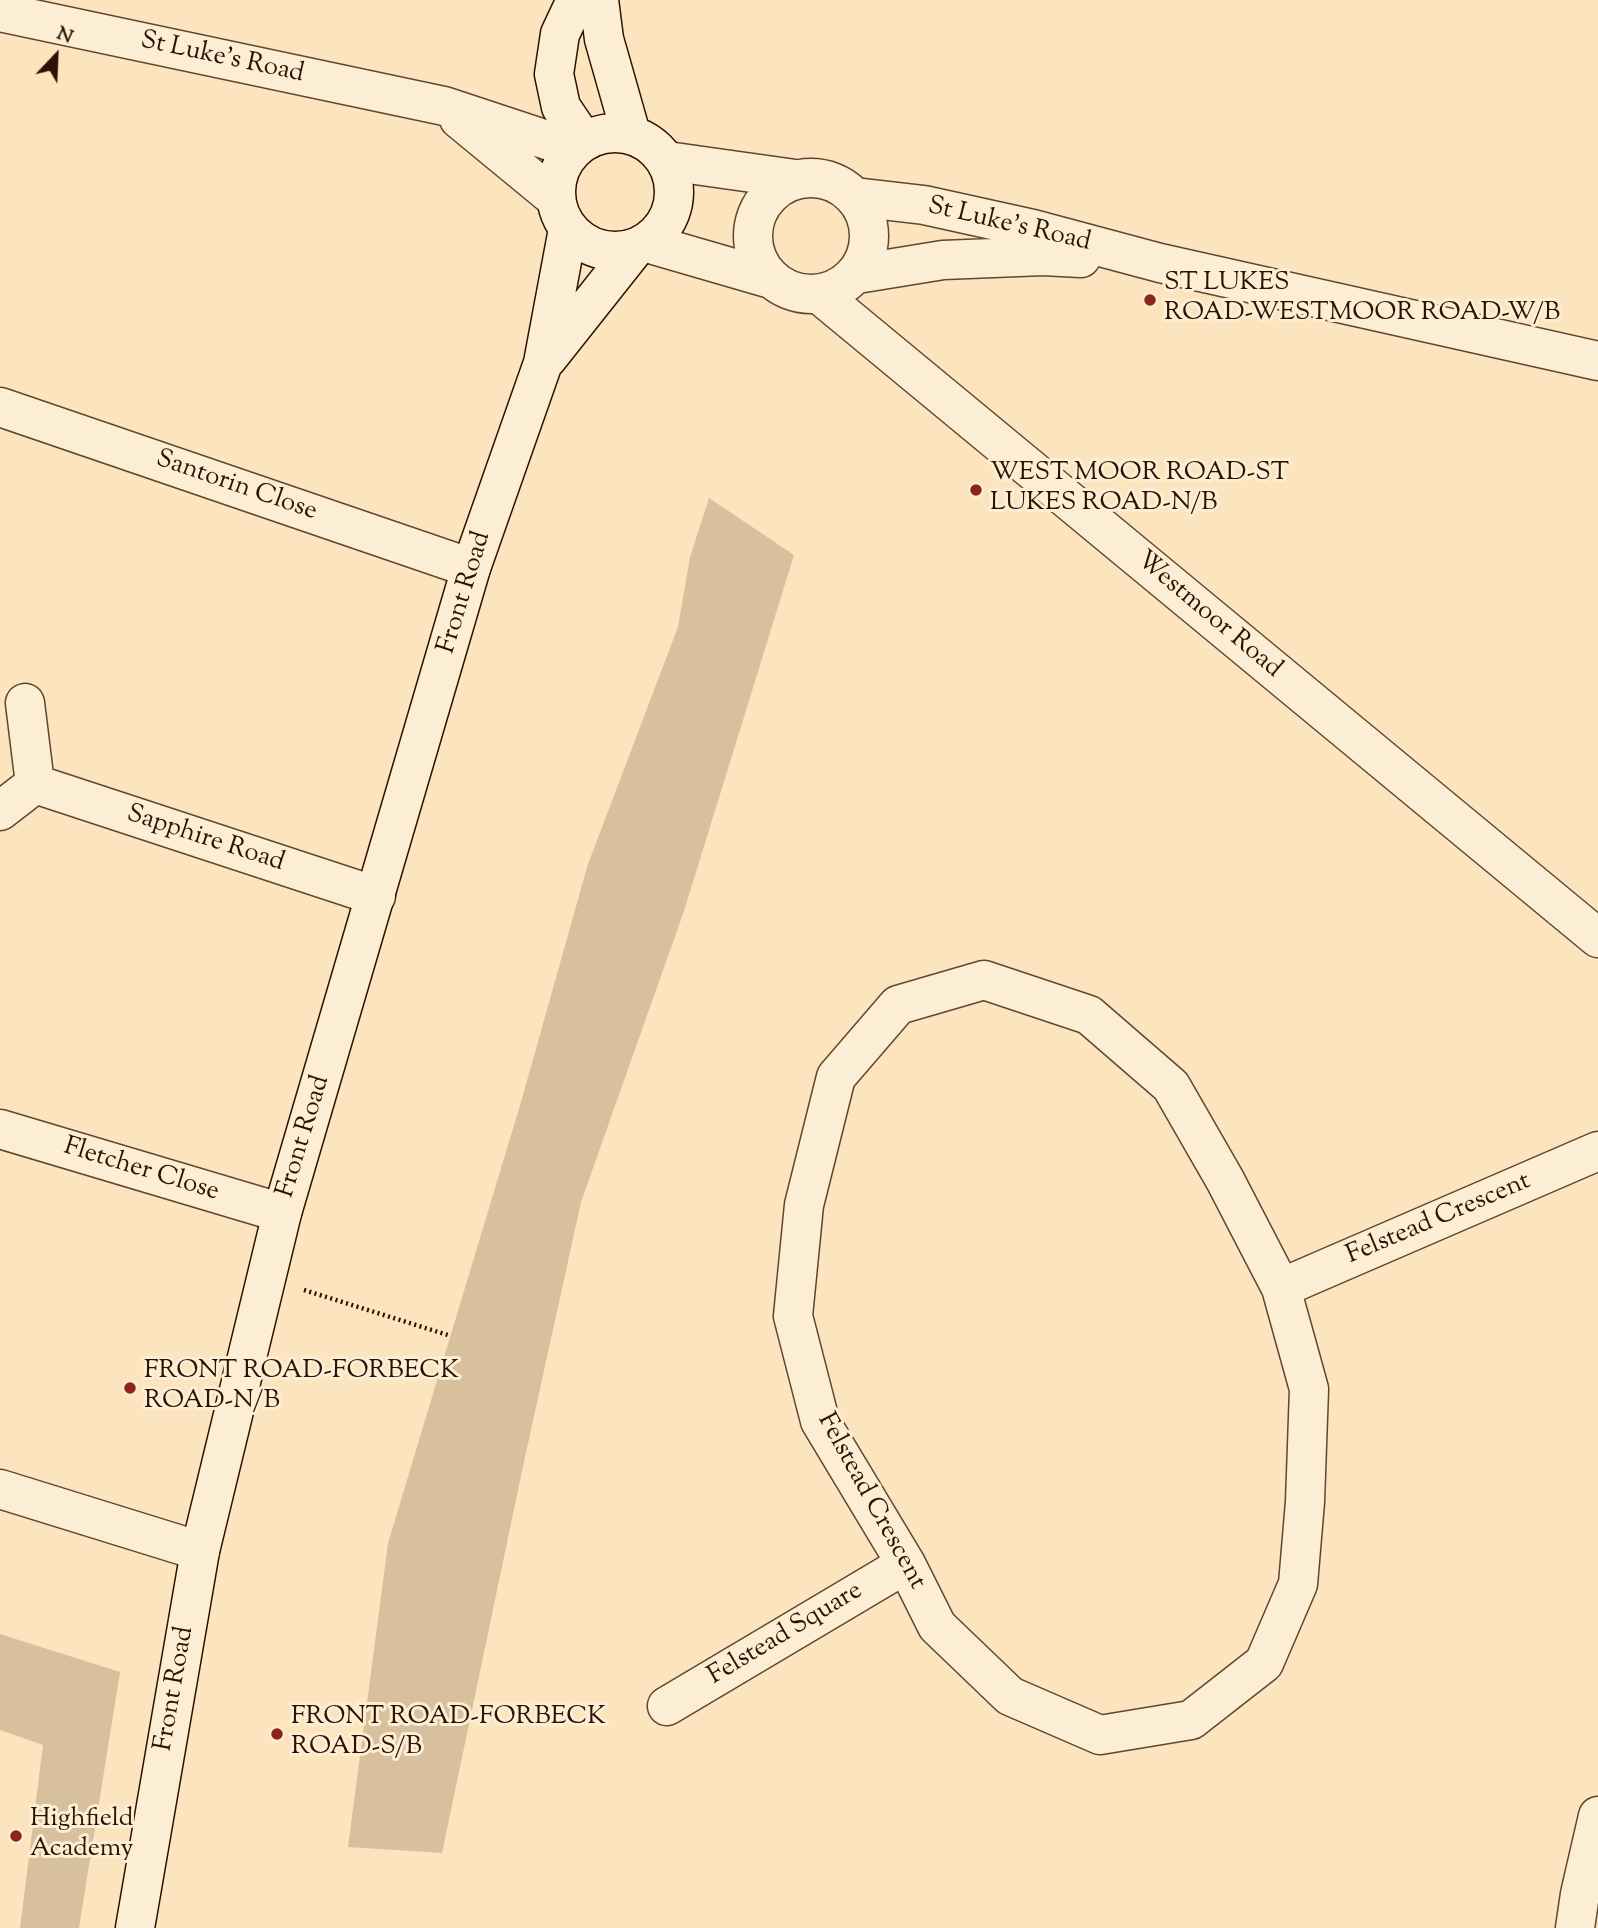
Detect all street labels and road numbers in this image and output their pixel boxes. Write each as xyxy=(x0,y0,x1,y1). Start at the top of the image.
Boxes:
street label: St Luke's Road xyxy=(137,26,307,92)
street label: St Luke's Road xyxy=(924,192,1094,260)
street label: Santorin Close xyxy=(151,445,321,529)
street label: Front Road xyxy=(433,528,499,658)
street label: Westmoor Road xyxy=(1129,546,1287,686)
street label: Sapphire Road xyxy=(122,800,288,880)
street label: Front Road xyxy=(272,1072,338,1202)
street label: Fletcher Close xyxy=(60,1133,222,1209)
street label: Felstead Crescent xyxy=(1342,1167,1536,1273)
street label: Felstead Crescent xyxy=(809,1408,931,1596)
street label: Felstead Square xyxy=(703,1577,869,1693)
street label: Front Road xyxy=(150,1624,202,1754)

